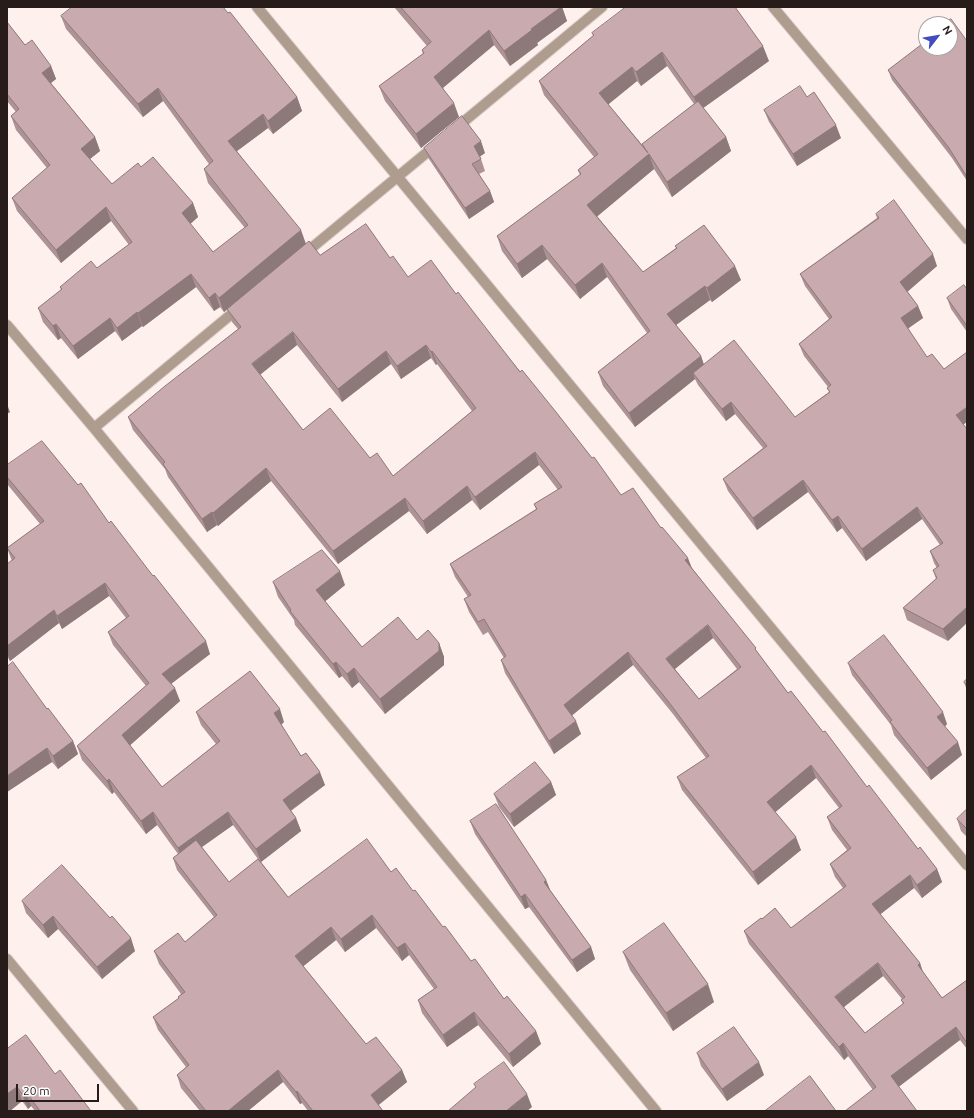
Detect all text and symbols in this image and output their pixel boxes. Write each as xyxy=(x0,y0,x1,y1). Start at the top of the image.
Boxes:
north arrow xyxy=(918,16,958,56)
text: N xyxy=(940,24,955,37)
scale bar xyxy=(18,1076,101,1102)
text: 20 m xyxy=(23,1084,50,1097)

